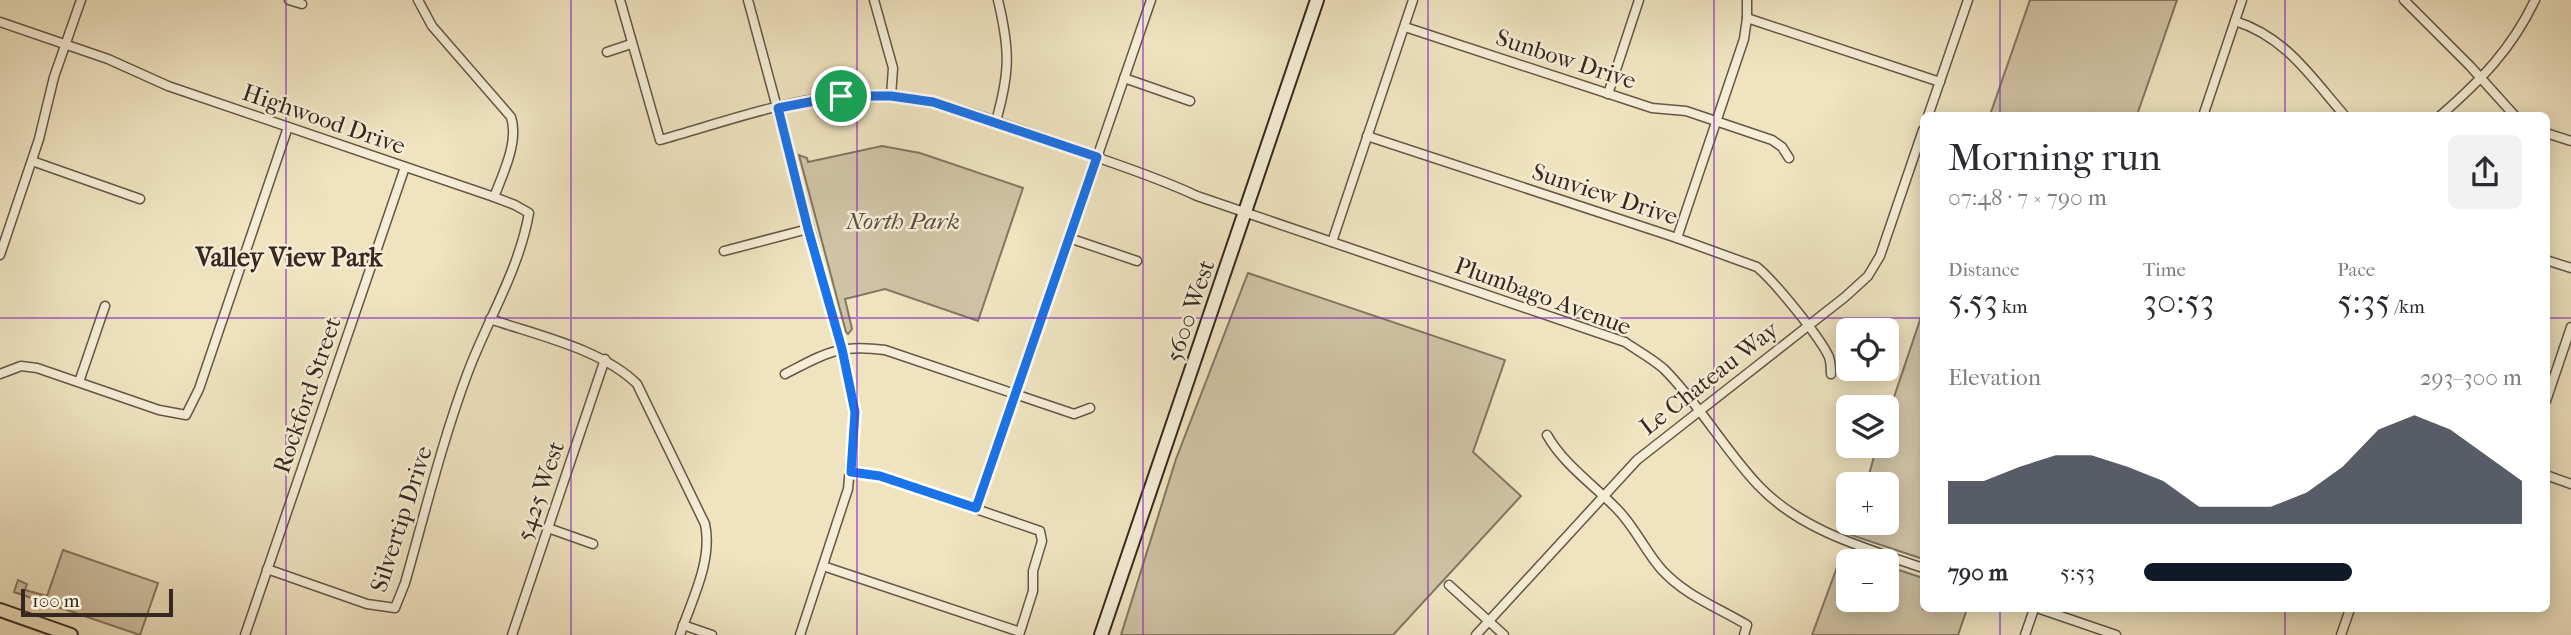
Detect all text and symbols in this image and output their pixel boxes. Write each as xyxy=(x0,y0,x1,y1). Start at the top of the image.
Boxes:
street label: Sunbow Drive xyxy=(1492,23,1640,95)
pin xyxy=(811,66,871,126)
icon: arrive xyxy=(822,77,860,115)
street label: Highwood Drive xyxy=(239,78,409,160)
text: Morning run xyxy=(1948,135,2161,180)
button: share xyxy=(2448,135,2522,209)
street label: Sunview Drive xyxy=(1529,157,1682,231)
text: 07:48 · 7 × 790 m xyxy=(1948,184,2107,211)
park label: North Park xyxy=(845,207,960,235)
district label: Valley View Park xyxy=(194,242,384,273)
street label: Plumbago Avenue xyxy=(1451,251,1635,341)
street label: 5600 West xyxy=(1159,256,1221,366)
text: Distance xyxy=(1948,259,2019,281)
text: Time xyxy=(2143,259,2186,281)
text: Pace xyxy=(2337,259,2375,281)
text: 5.53 xyxy=(1948,281,1998,322)
text: 30:53 xyxy=(2143,281,2214,322)
text: 5:35 xyxy=(2337,281,2390,322)
text: km xyxy=(1998,296,2028,318)
text: /km xyxy=(2390,296,2425,318)
street label: Rockford Street xyxy=(267,313,347,477)
street label: Le Chateau Way xyxy=(1634,315,1785,441)
map controls xyxy=(1836,318,1899,612)
button: locate xyxy=(1836,318,1899,381)
text: Elevation xyxy=(1948,364,2041,391)
text: 293–300 m xyxy=(2420,364,2522,391)
button: layers xyxy=(1836,395,1899,458)
street label: 5425 West xyxy=(510,437,570,545)
street label: Silvertip Drive xyxy=(364,442,438,596)
button: + xyxy=(1836,472,1899,535)
button: − xyxy=(1836,549,1899,612)
text: 790 m xyxy=(1948,559,2008,586)
text: 5:53 xyxy=(2060,559,2095,586)
scale bar xyxy=(21,586,173,618)
text: 100 m xyxy=(32,590,80,612)

